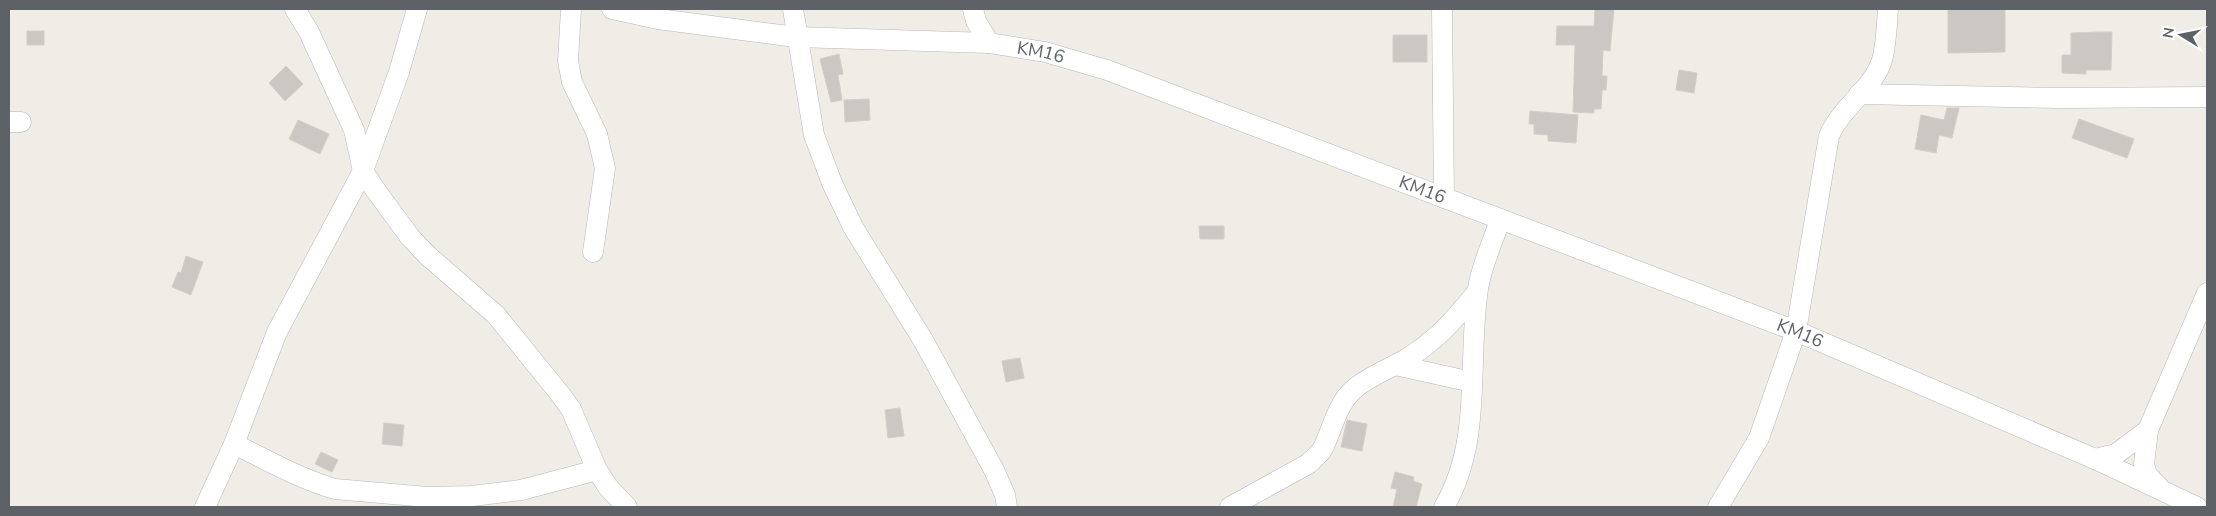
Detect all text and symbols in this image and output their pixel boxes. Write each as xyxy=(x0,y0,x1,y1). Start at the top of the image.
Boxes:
north arrow xyxy=(2156,10,2206,60)
text: N xyxy=(2158,26,2179,40)
street label: KM16 xyxy=(1015,36,1068,69)
street label: KM16 xyxy=(1396,170,1449,209)
street label: KM16 xyxy=(1773,313,1827,353)

